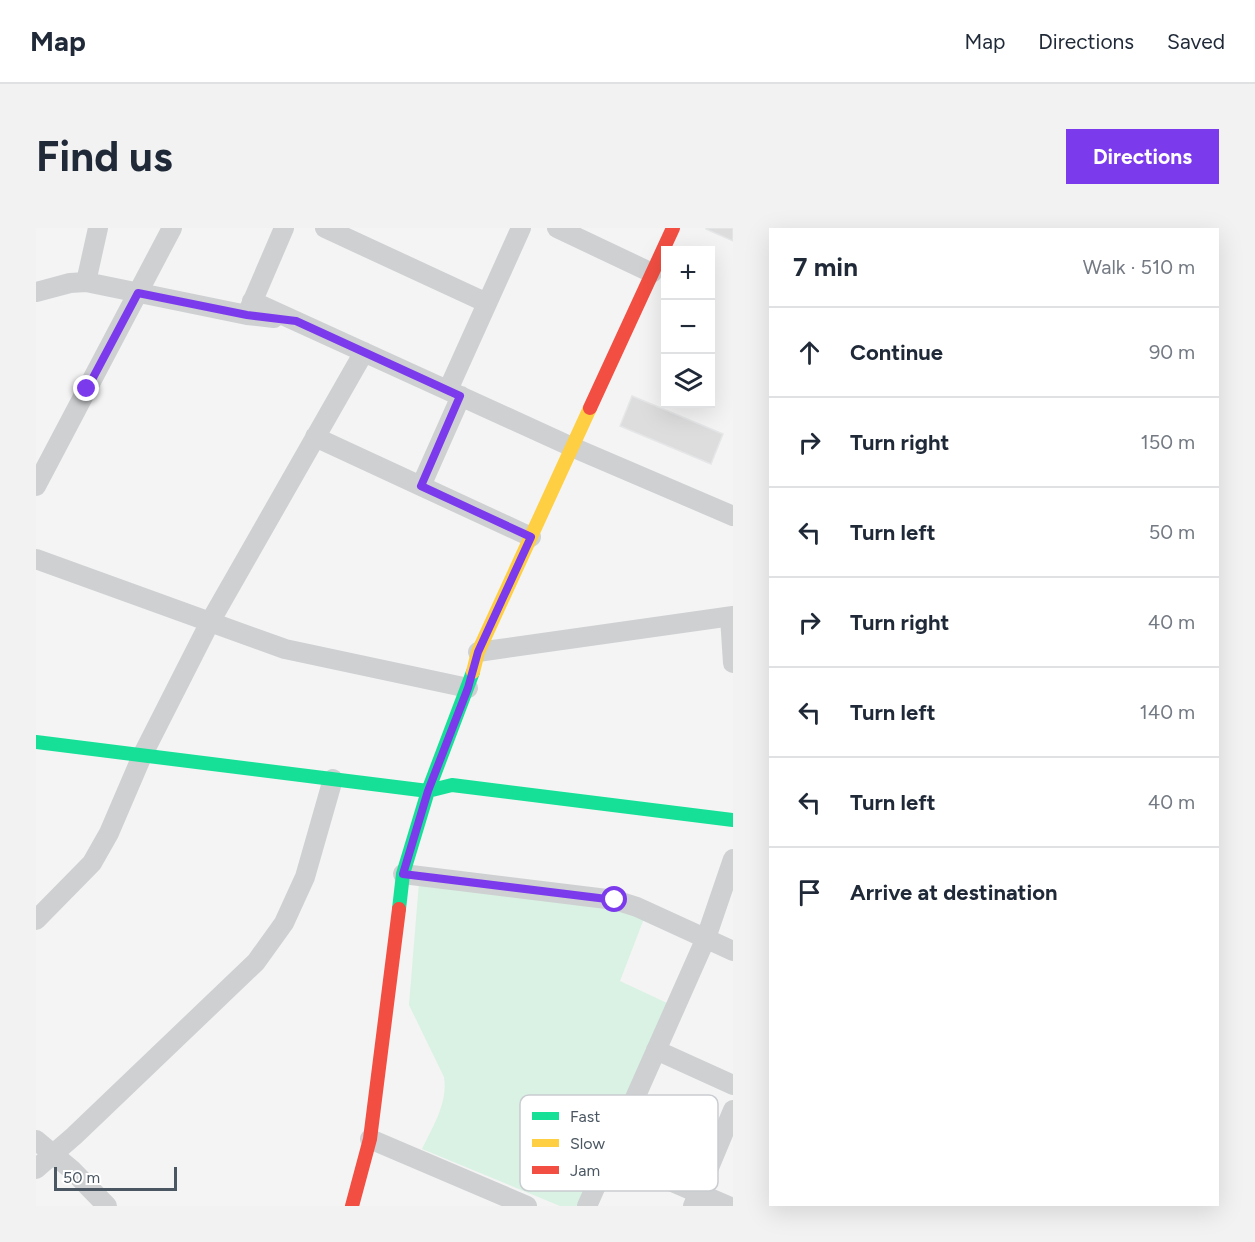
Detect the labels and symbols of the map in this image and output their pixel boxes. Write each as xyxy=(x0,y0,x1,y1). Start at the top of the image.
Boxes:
route end xyxy=(73,375,99,401)
route start xyxy=(601,886,627,912)
legend xyxy=(520,1095,718,1191)
text: Fast xyxy=(570,1107,600,1126)
text: Slow xyxy=(570,1134,605,1153)
text: Jam xyxy=(570,1161,600,1180)
scale bar xyxy=(54,1164,177,1192)

